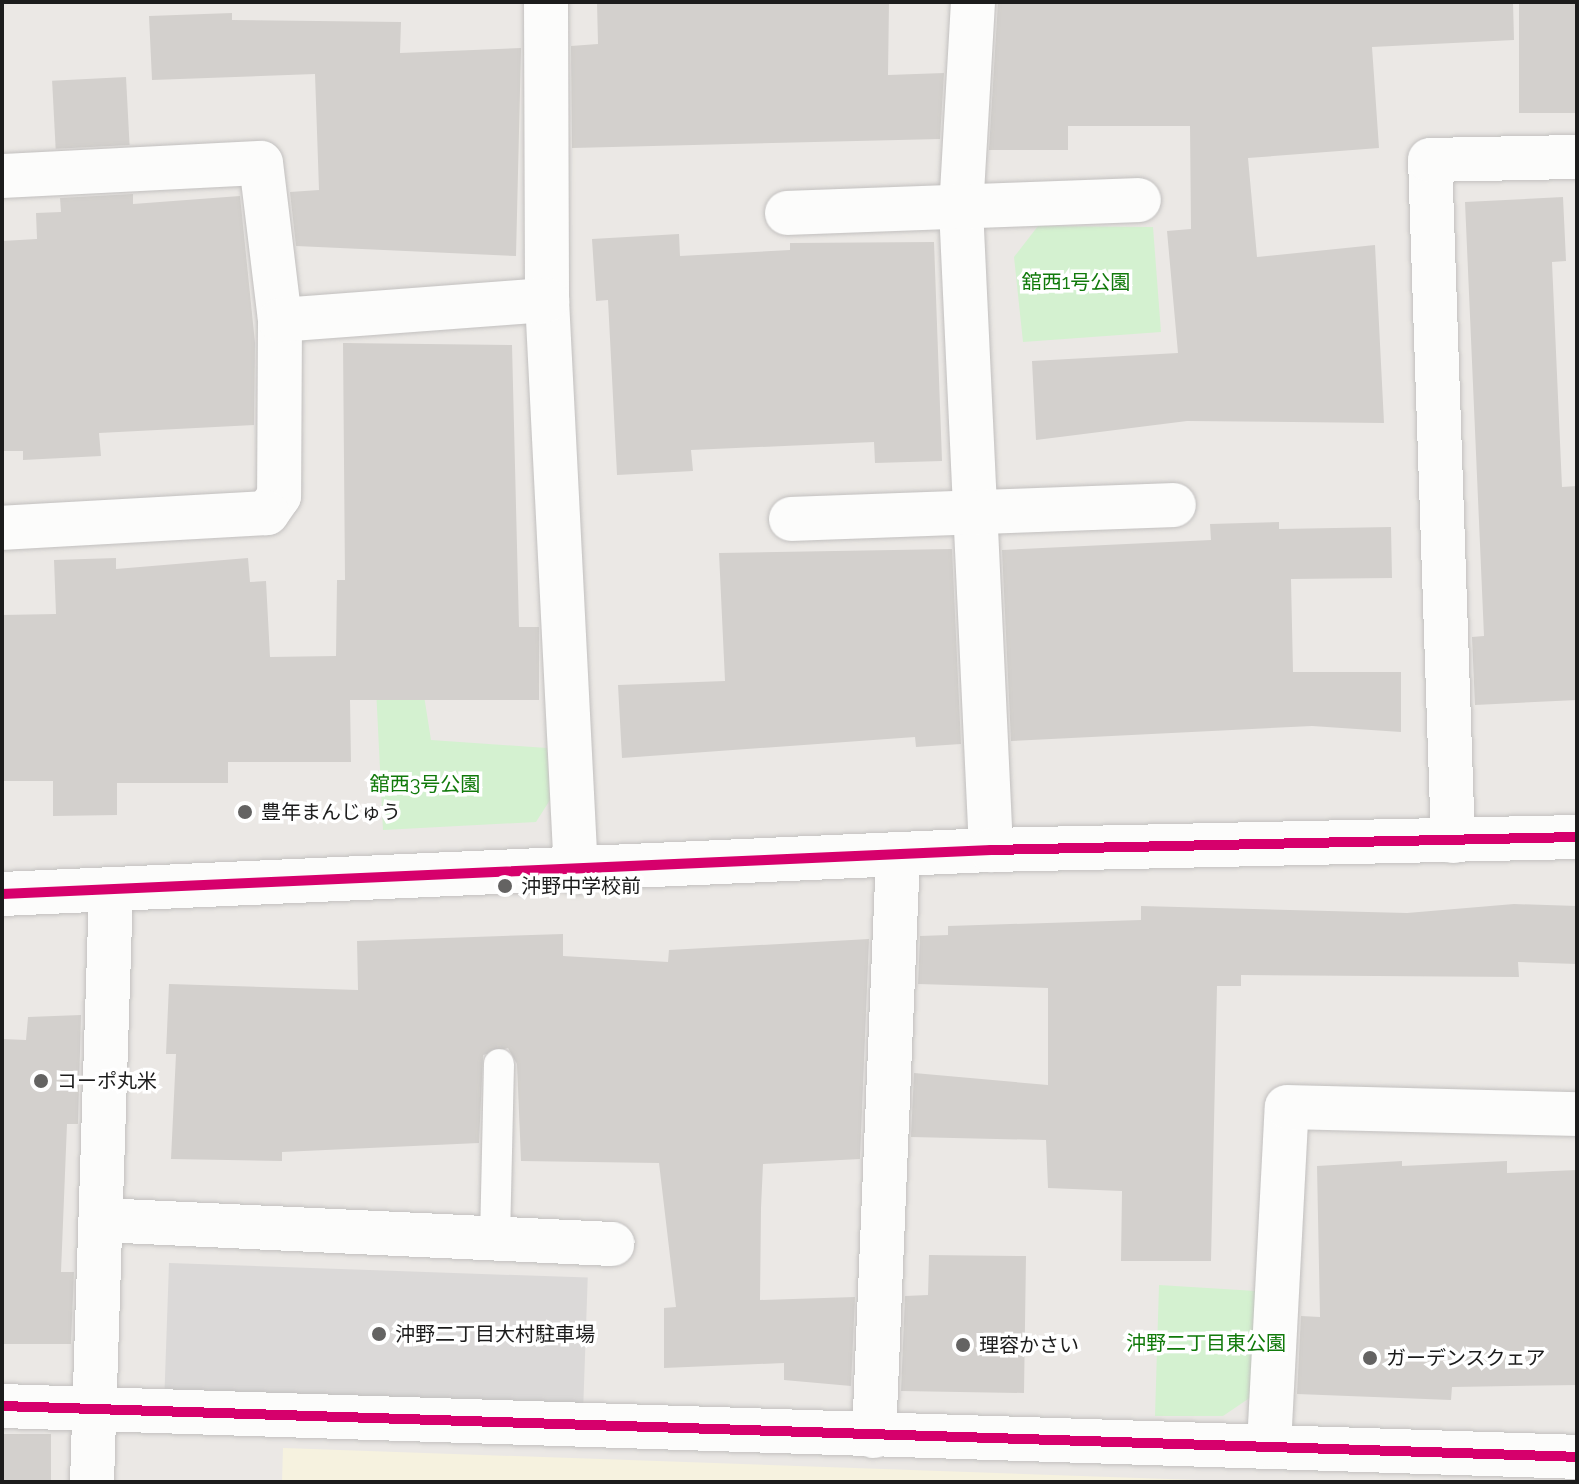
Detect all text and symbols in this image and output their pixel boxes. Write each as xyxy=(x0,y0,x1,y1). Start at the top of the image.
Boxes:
park label: 舘西1号公園 xyxy=(1022,270,1130,294)
park label: 舘西3号公園 xyxy=(370,772,480,796)
place label: 豊年まんじゅう xyxy=(261,800,401,824)
marker: 豊年まんじゅう xyxy=(236,803,254,821)
place label: 沖野中学校前 xyxy=(521,874,641,898)
marker: 沖野中学校前 xyxy=(496,877,514,895)
place label: コーポ丸米 xyxy=(57,1069,157,1093)
marker: コーポ丸米 xyxy=(32,1072,50,1090)
place label: 沖野二丁目大村駐車場 xyxy=(395,1322,595,1346)
marker: 沖野二丁目大村駐車場 xyxy=(370,1325,388,1343)
park label: 沖野二丁目東公園 xyxy=(1126,1331,1286,1355)
place label: 理容かさい xyxy=(979,1333,1079,1357)
marker: 理容かさい xyxy=(954,1336,972,1354)
place label: ガーデンスクェア xyxy=(1386,1346,1546,1370)
marker: ガーデンスクェア xyxy=(1361,1349,1379,1367)

